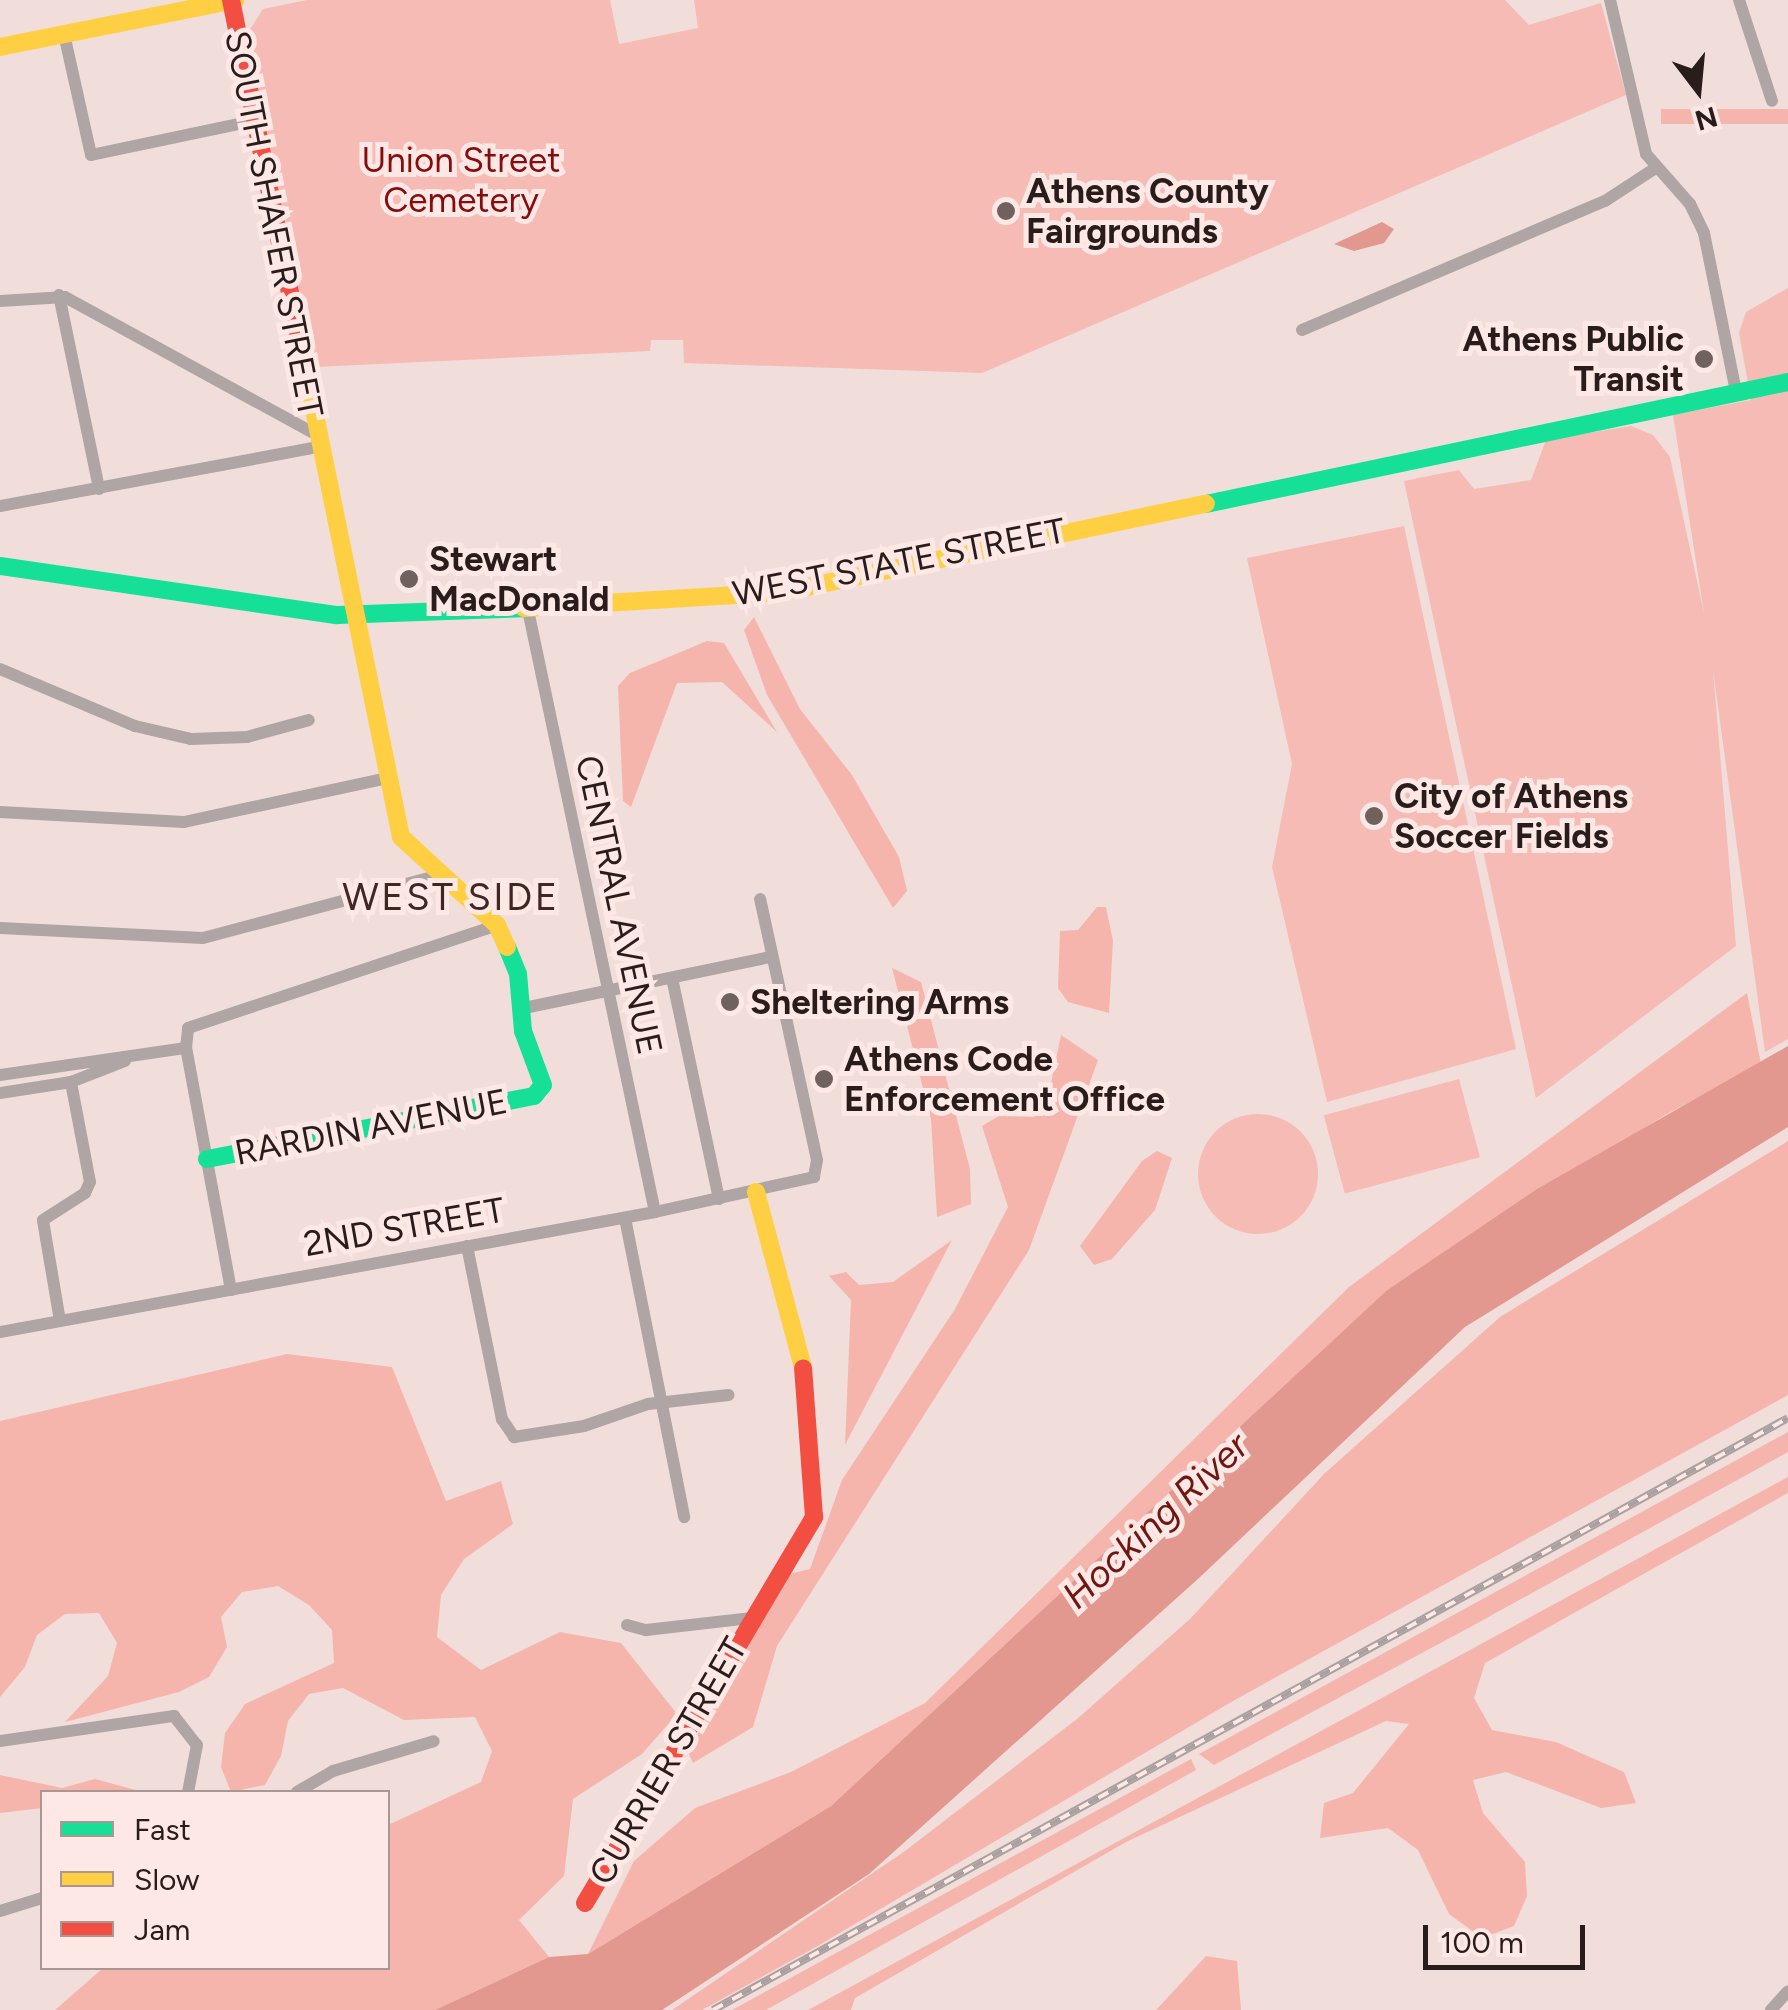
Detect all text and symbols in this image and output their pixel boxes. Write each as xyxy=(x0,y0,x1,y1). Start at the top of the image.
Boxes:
street label: SOUTH SHAFER STREET xyxy=(216,27,332,421)
north arrow xyxy=(1648,40,1748,140)
text: N xyxy=(1691,100,1721,138)
park label: Union Street Cemetery xyxy=(362,139,560,221)
place label: Athens County Fairgrounds xyxy=(1026,170,1269,252)
marker: Athens County Fairgrounds xyxy=(995,200,1017,222)
place label: Athens Public Transit xyxy=(1462,318,1684,400)
marker: Athens Public Transit xyxy=(1693,348,1715,370)
street label: WEST STATE STREET xyxy=(729,509,1069,615)
place label: Stewart MacDonald xyxy=(429,538,610,620)
marker: Stewart MacDonald xyxy=(398,568,420,590)
street label: CENTRAL AVENUE xyxy=(567,752,671,1058)
place label: City of Athens Soccer Fields xyxy=(1394,775,1628,857)
marker: City of Athens Soccer Fields xyxy=(1363,805,1385,827)
district label: WEST SIDE xyxy=(342,875,560,921)
place label: Sheltering Arms xyxy=(750,981,1009,1023)
marker: Sheltering Arms xyxy=(719,991,741,1013)
place label: Athens Code Enforcement Office xyxy=(844,1038,1165,1120)
marker: Athens Code Enforcement Office xyxy=(813,1068,835,1090)
street label: RARDIN AVENUE xyxy=(231,1080,511,1174)
street label: 2ND STREET xyxy=(300,1189,508,1265)
water label: Hocking River xyxy=(1054,1423,1258,1619)
street label: CURRIER STREET xyxy=(580,1630,756,1892)
legend xyxy=(40,1790,390,1970)
text: Fast xyxy=(134,1811,191,1848)
text: Slow xyxy=(134,1861,200,1898)
scale bar xyxy=(1428,1905,1590,1967)
text: Jam xyxy=(134,1911,190,1948)
text: 100 m xyxy=(1440,1924,1524,1961)

